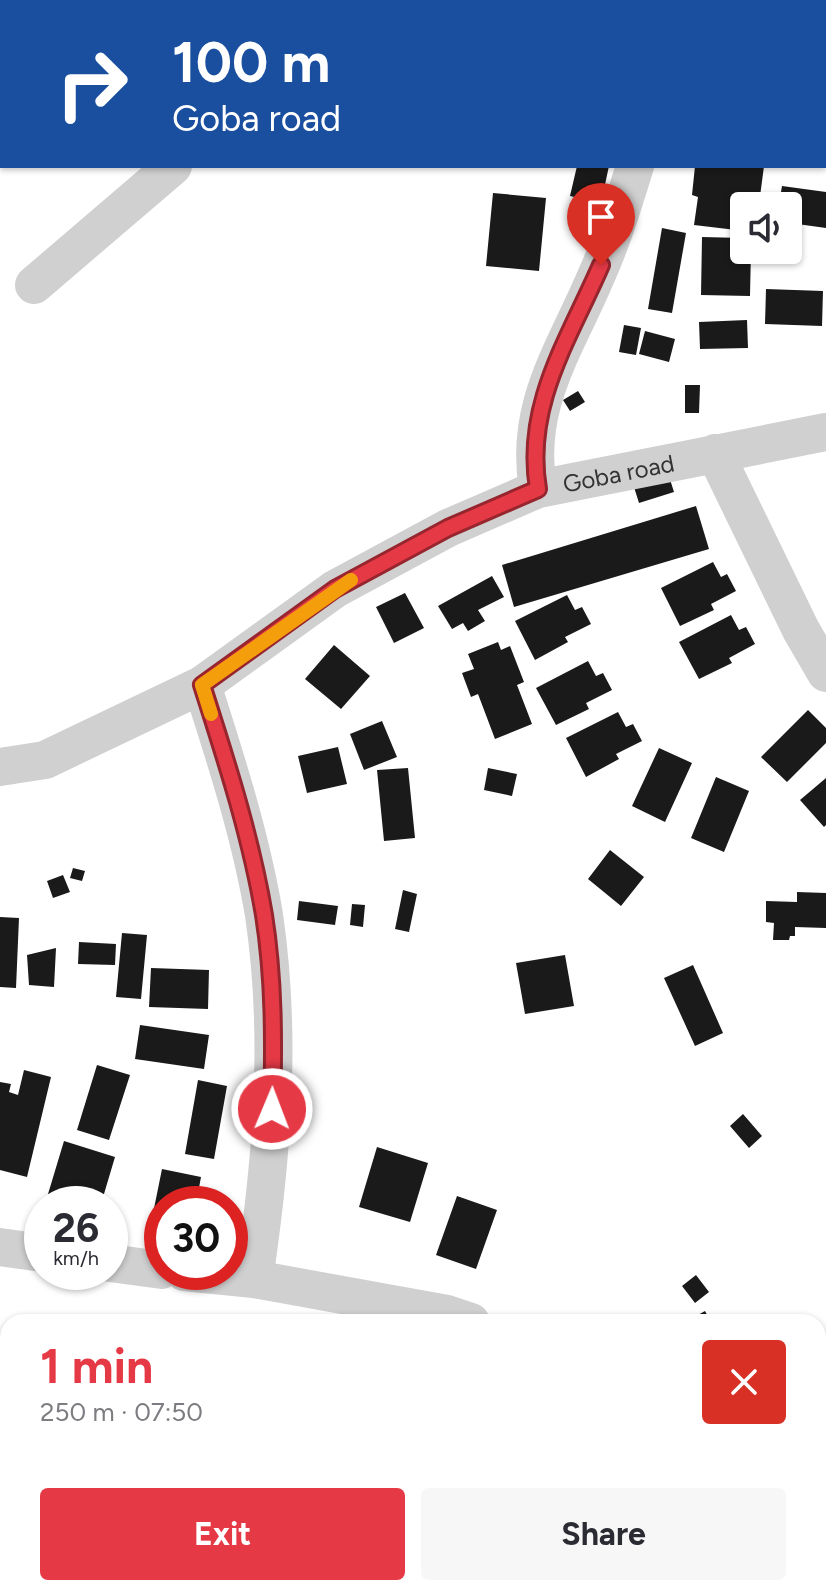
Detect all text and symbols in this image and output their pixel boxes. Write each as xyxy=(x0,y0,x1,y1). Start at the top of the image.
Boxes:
text: 100 m xyxy=(172,29,330,96)
icon: right xyxy=(40,32,144,136)
text: Goba road xyxy=(172,97,341,140)
pin xyxy=(567,183,635,265)
map controls xyxy=(730,192,802,264)
button: sound xyxy=(730,192,802,264)
icon: arrive xyxy=(579,195,623,239)
street label: Goba road xyxy=(560,448,677,498)
position arrow xyxy=(230,1067,314,1151)
speed limit sign: 30 xyxy=(144,1186,248,1290)
text: 26 xyxy=(53,1204,99,1252)
text: km/h xyxy=(53,1246,99,1270)
text: 1 min xyxy=(40,1337,153,1395)
button: close xyxy=(702,1340,786,1424)
text: 250 m · 07:50 xyxy=(40,1396,203,1428)
button: Exit xyxy=(40,1488,405,1580)
button: Share xyxy=(421,1488,786,1580)

